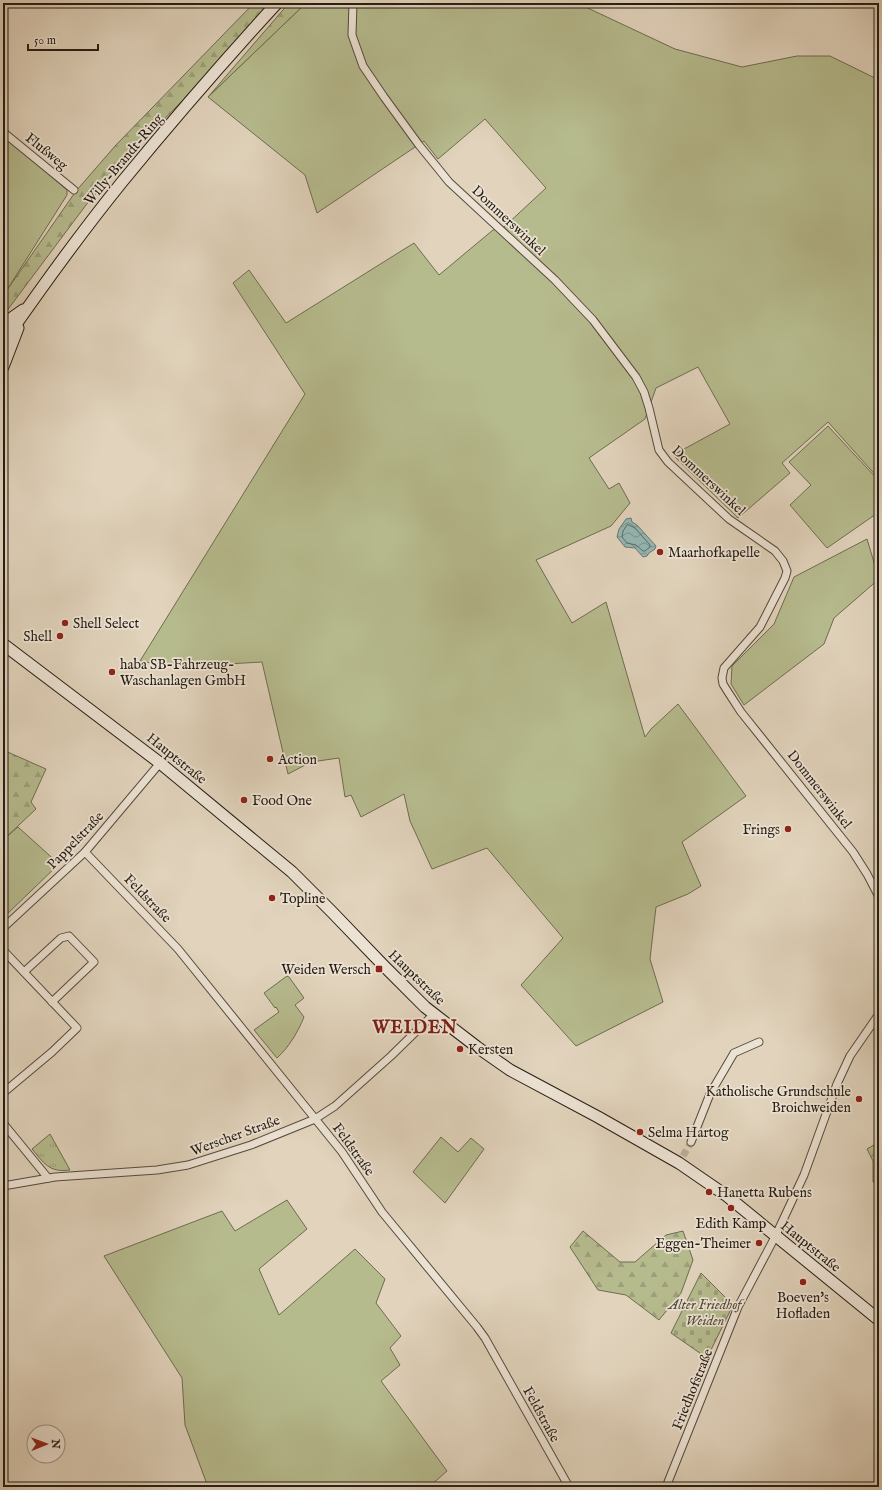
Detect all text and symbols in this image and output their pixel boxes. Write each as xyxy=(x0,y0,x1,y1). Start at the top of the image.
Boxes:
scale bar xyxy=(28,26,98,52)
text: 50 m xyxy=(34,33,56,48)
street label: Willy-Brandt-Ring xyxy=(80,110,168,209)
street label: Flußweg xyxy=(21,129,72,175)
street label: Dommerswinkel xyxy=(467,182,549,260)
street label: Dommerswinkel xyxy=(667,442,749,520)
place label: Maarhofkapelle xyxy=(668,544,760,562)
marker: Maarhofkapelle xyxy=(655,547,665,557)
place label: Shell Select xyxy=(73,615,140,633)
marker: Shell Select xyxy=(60,618,70,628)
place label: Shell xyxy=(23,628,52,646)
marker: Shell xyxy=(55,631,65,641)
place label: haba SB-Fahrzeug- Waschanlagen GmbH xyxy=(120,656,246,690)
marker: haba SB-Fahrzeug- Waschanlagen GmbH xyxy=(107,667,117,677)
street label: Hauptstraße xyxy=(143,729,211,789)
street label: Dommerswinkel xyxy=(783,747,856,833)
place label: Action xyxy=(277,751,317,769)
marker: Action xyxy=(265,754,275,764)
place label: Food One xyxy=(252,792,312,810)
marker: Food One xyxy=(239,795,249,805)
street label: Pappelstraße xyxy=(44,807,108,874)
place label: Frings xyxy=(742,821,780,839)
marker: Frings xyxy=(783,824,793,834)
street label: Feldstraße xyxy=(120,870,175,927)
place label: Topline xyxy=(280,890,326,908)
marker: Topline xyxy=(267,893,277,903)
street label: Hauptstraße xyxy=(384,946,449,1010)
place label: Weiden Wersch xyxy=(281,961,372,979)
marker: Weiden Wersch xyxy=(374,964,384,974)
district label: WEIDEN xyxy=(371,1017,458,1040)
place label: Kersten xyxy=(468,1041,514,1059)
marker: Kersten xyxy=(455,1044,465,1054)
place label: Katholische Grundschule Broichweiden xyxy=(706,1083,852,1117)
marker: Katholische Grundschule Broichweiden xyxy=(854,1094,864,1104)
street label: Werscher Straße xyxy=(188,1111,283,1160)
street label: Feldstraße xyxy=(328,1120,379,1180)
place label: Selma Hartog xyxy=(648,1124,729,1142)
marker: Selma Hartog xyxy=(635,1127,645,1137)
place label: Hanetta Rubens xyxy=(717,1184,812,1202)
marker: Hanetta Rubens xyxy=(704,1187,714,1197)
marker: Edith Kamp xyxy=(726,1203,736,1213)
place label: Edith Kamp xyxy=(696,1215,767,1233)
street label: Hauptstraße xyxy=(777,1217,845,1277)
place label: Eggen-Theimer xyxy=(656,1235,751,1253)
marker: Eggen-Theimer xyxy=(754,1238,764,1248)
marker: Boeven's Hofladen xyxy=(798,1277,808,1287)
place label: Boeven's Hofladen xyxy=(776,1289,831,1323)
park label: Alter Friedhof Weiden xyxy=(667,1296,745,1330)
street label: Friedhofstraße xyxy=(668,1346,718,1433)
street label: Feldstraße xyxy=(518,1383,564,1446)
north arrow xyxy=(26,1424,66,1464)
text: N xyxy=(48,1438,62,1449)

